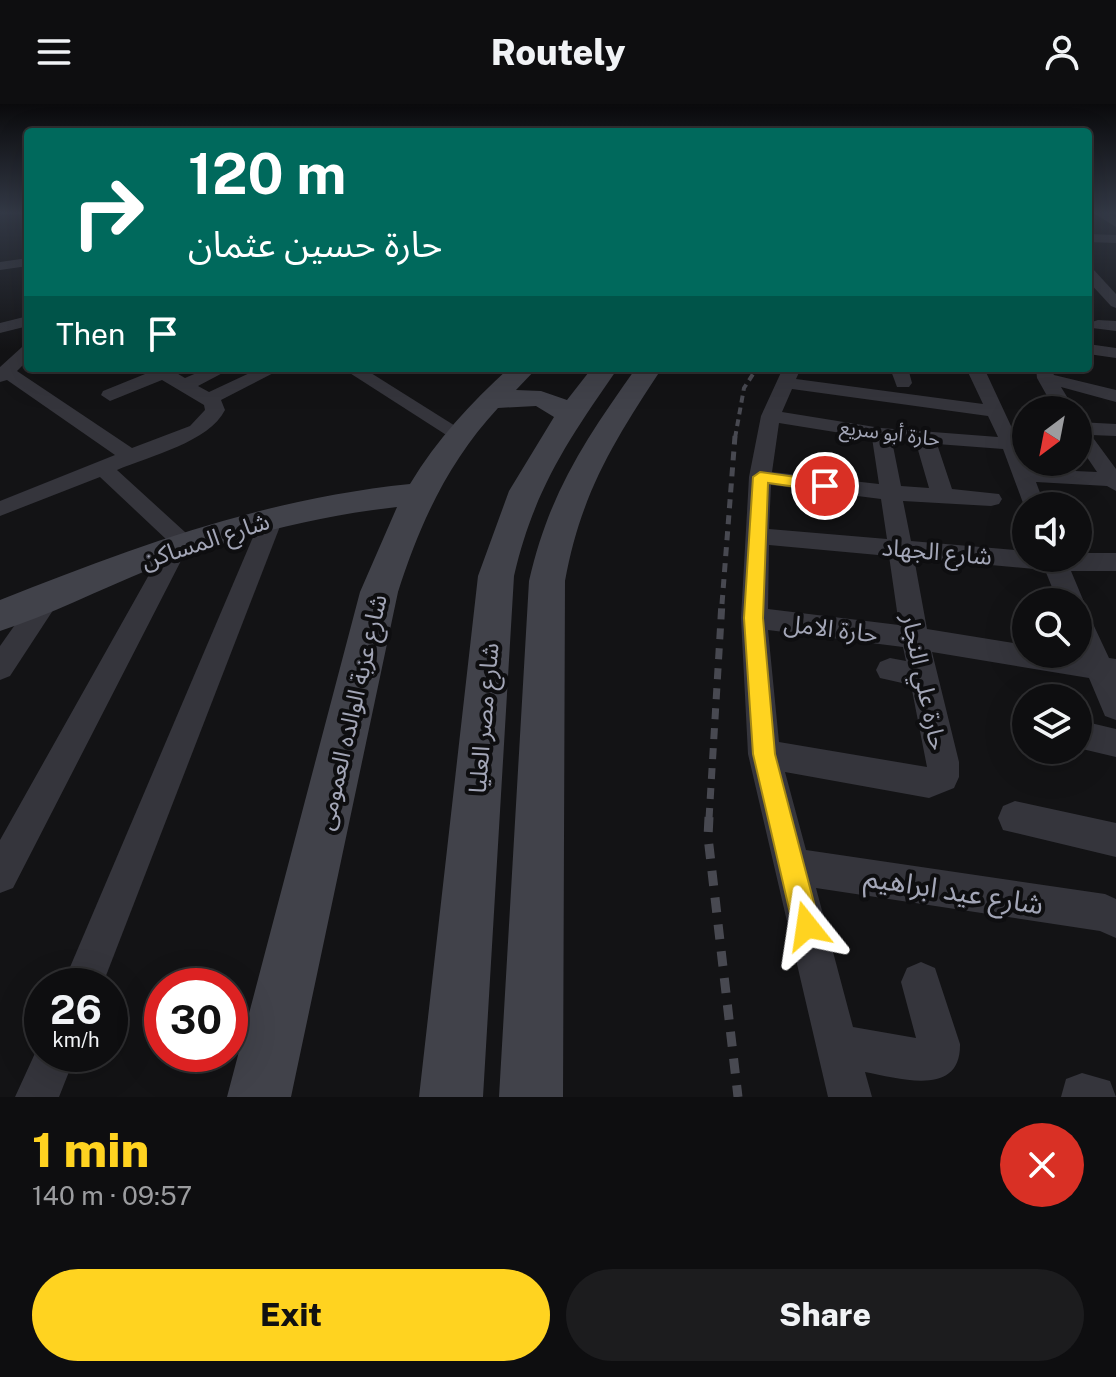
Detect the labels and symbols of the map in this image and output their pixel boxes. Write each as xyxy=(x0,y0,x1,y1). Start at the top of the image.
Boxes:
north arrow xyxy=(1012,396,1092,476)
street label: حارة أبو سريع xyxy=(838,415,942,454)
pin xyxy=(791,452,859,520)
street label: شارع المساكن xyxy=(137,506,274,578)
street label: شارع الجهاد xyxy=(880,532,993,574)
street label: شارع عزبة الوالده العمومى xyxy=(310,591,396,833)
street label: حارة الامل xyxy=(782,608,880,649)
street label: حارة علي النجار xyxy=(891,610,953,754)
street label: شارع مصر العليا xyxy=(462,642,508,795)
street label: شارع عيد ابراهيم xyxy=(861,860,1046,926)
position arrow xyxy=(765,884,849,968)
speed limit sign: 30 xyxy=(144,968,248,1072)

